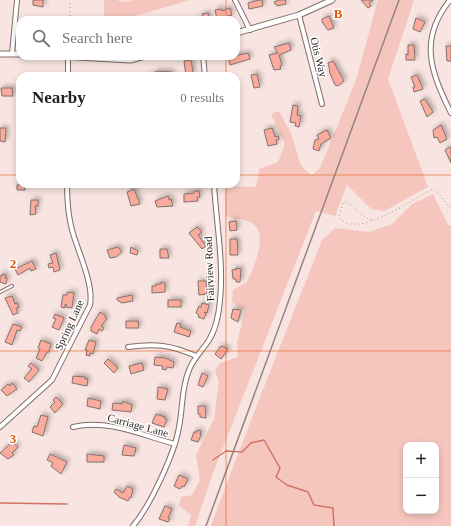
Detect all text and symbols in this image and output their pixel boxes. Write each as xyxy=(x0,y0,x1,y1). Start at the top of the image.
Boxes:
text: B xyxy=(334,6,343,21)
search box xyxy=(16,16,240,60)
icon: search xyxy=(30,27,52,49)
text: Search here xyxy=(62,30,132,46)
street label: Otis Way xyxy=(308,36,330,79)
text: Nearby xyxy=(32,88,86,107)
text: 0 results xyxy=(180,90,224,105)
street label: Fairview Road xyxy=(202,236,216,302)
text: 2 xyxy=(10,256,16,271)
street label: Spring Lane xyxy=(52,298,86,352)
street label: Carriage Lane xyxy=(106,411,170,439)
text: 3 xyxy=(10,431,17,446)
map controls xyxy=(403,442,439,514)
button: + xyxy=(403,442,439,478)
button: − xyxy=(403,478,439,514)

